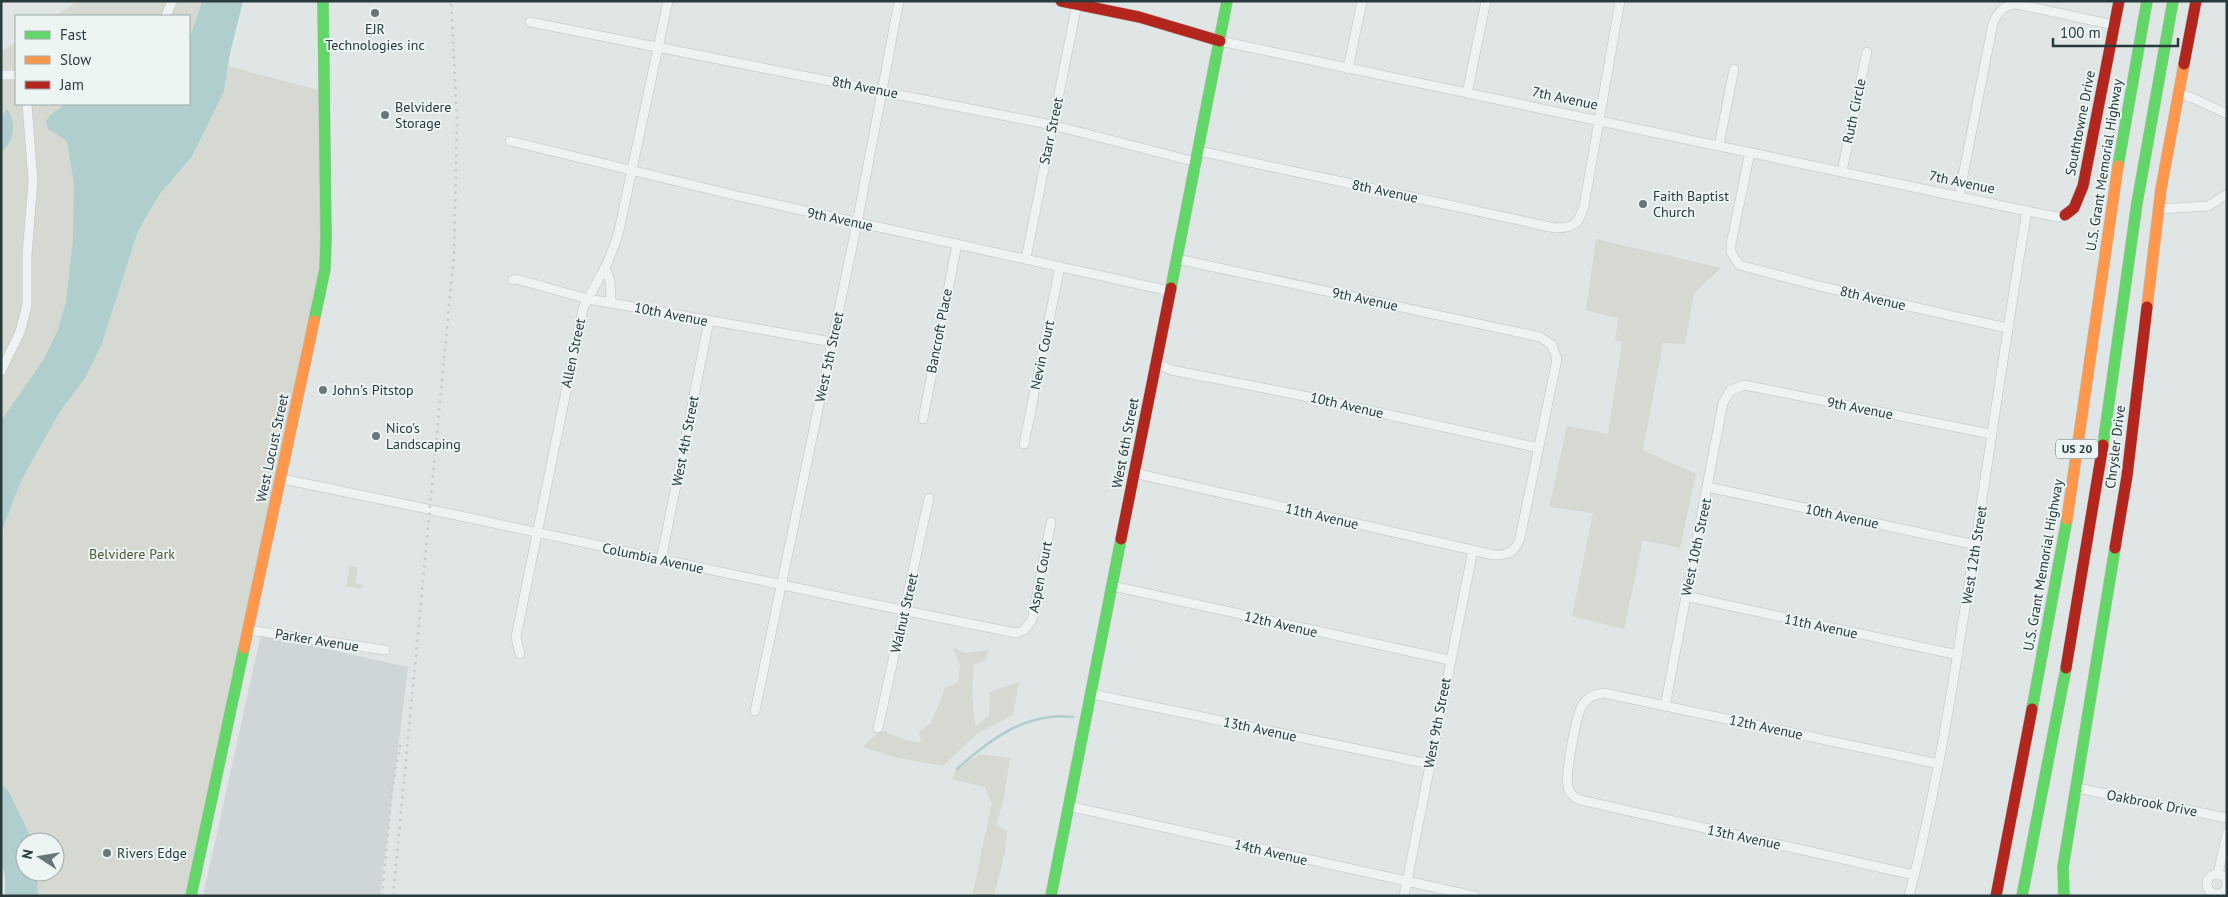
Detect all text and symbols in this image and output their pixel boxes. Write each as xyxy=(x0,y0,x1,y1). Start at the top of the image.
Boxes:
marker: EJR Technologies inc xyxy=(369,7,381,19)
legend xyxy=(15,15,190,105)
scale bar xyxy=(2053,15,2178,47)
place label: EJR Technologies inc xyxy=(325,20,425,54)
text: 100 m xyxy=(2060,23,2101,42)
text: Fast xyxy=(60,25,87,44)
text: Slow xyxy=(60,50,91,69)
street label: Southtowne Drive xyxy=(2061,69,2099,177)
street label: 8th Avenue xyxy=(830,72,900,102)
text: Jam xyxy=(59,75,84,94)
street label: Ruth Circle xyxy=(1838,77,1870,145)
street label: U.S. Grant Memorial Highway xyxy=(2081,77,2127,252)
street label: 7th Avenue xyxy=(1530,82,1600,114)
street label: Starr Street xyxy=(1035,96,1067,166)
place label: Belvidere Storage xyxy=(395,98,451,132)
marker: Belvidere Storage xyxy=(379,109,391,121)
street label: 7th Avenue xyxy=(1927,166,1997,198)
street label: 8th Avenue xyxy=(1350,175,1420,207)
place label: Faith Baptist Church xyxy=(1653,187,1729,221)
marker: Faith Baptist Church xyxy=(1637,198,1649,210)
street label: 9th Avenue xyxy=(805,203,875,235)
street label: 8th Avenue xyxy=(1838,282,1908,314)
street label: 9th Avenue xyxy=(1330,283,1400,315)
street label: Bancroft Place xyxy=(922,287,956,375)
street label: 10th Avenue xyxy=(633,298,709,330)
street label: West 5th Street xyxy=(811,310,847,404)
street label: Allen Street xyxy=(557,316,589,389)
street label: Nevin Court xyxy=(1026,318,1058,391)
place label: John's Pitstop xyxy=(332,381,414,399)
marker: John's Pitstop xyxy=(317,384,329,396)
street label: 10th Avenue xyxy=(1309,388,1385,422)
street label: West Locust Street xyxy=(252,392,292,504)
street label: 9th Avenue xyxy=(1825,393,1895,423)
street label: West 4th Street xyxy=(667,394,703,488)
street label: West 6th Street xyxy=(1107,396,1143,490)
street label: Chrysler Drive xyxy=(2101,404,2129,490)
place label: Nico's Landscaping xyxy=(386,419,461,453)
marker: Nico's Landscaping xyxy=(370,430,382,442)
road number: US 20 xyxy=(2056,439,2098,458)
street label: U.S. Grant Memorial Highway xyxy=(2019,477,2067,652)
street label: West 10th Street xyxy=(1677,496,1715,598)
street label: 11th Avenue xyxy=(1284,499,1360,533)
street label: 10th Avenue xyxy=(1804,499,1880,533)
street label: West 12th Street xyxy=(1957,504,1991,606)
street label: Columbia Avenue xyxy=(601,538,705,578)
street label: Aspen Court xyxy=(1024,539,1056,614)
park label: Belvidere Park xyxy=(89,545,175,563)
street label: Walnut Street xyxy=(886,571,922,655)
street label: 12th Avenue xyxy=(1243,607,1319,641)
street label: 11th Avenue xyxy=(1783,609,1859,643)
street label: Parker Avenue xyxy=(274,625,360,655)
street label: West 9th Street xyxy=(1419,676,1455,770)
street label: 12th Avenue xyxy=(1728,710,1804,744)
street label: 13th Avenue xyxy=(1222,712,1298,746)
street label: Oakbrook Drive xyxy=(2105,785,2199,821)
street label: 13th Avenue xyxy=(1706,820,1782,854)
north arrow xyxy=(15,832,65,882)
street label: 14th Avenue xyxy=(1233,835,1309,869)
place label: Rivers Edge xyxy=(117,844,187,862)
marker: Rivers Edge xyxy=(101,847,113,859)
text: N xyxy=(18,848,37,861)

